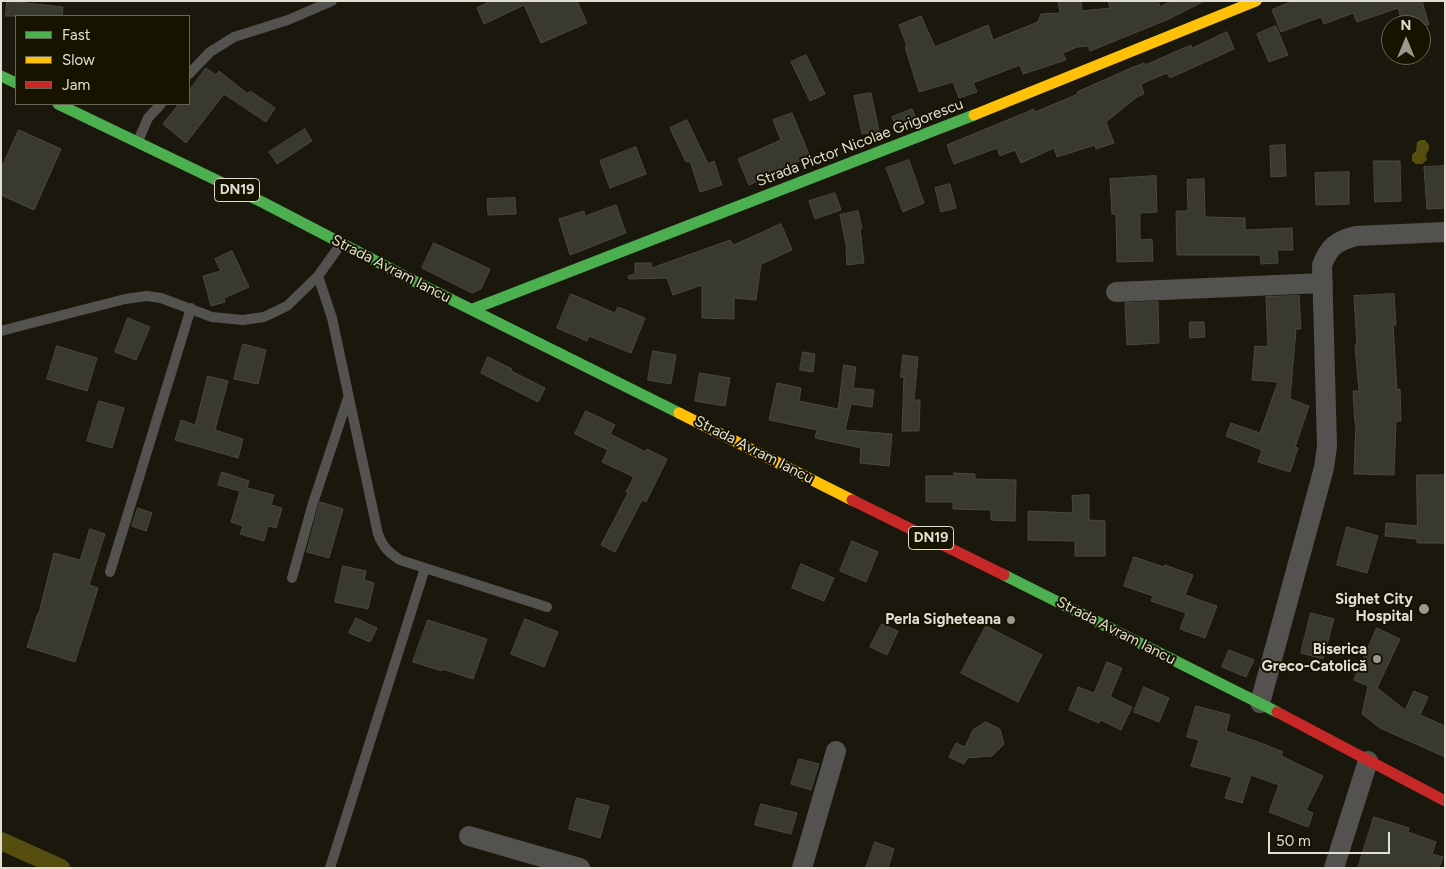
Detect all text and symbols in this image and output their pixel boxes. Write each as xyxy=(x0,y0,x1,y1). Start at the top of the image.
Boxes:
legend xyxy=(15,15,190,105)
north arrow xyxy=(1381,15,1431,65)
text: N xyxy=(1401,17,1411,34)
text: Fast xyxy=(62,26,90,44)
text: Slow xyxy=(62,51,95,69)
text: Jam xyxy=(62,76,90,94)
street label: Strada Pictor Nicolae Grigorescu xyxy=(754,95,966,191)
road number: DN19 xyxy=(214,178,260,202)
street label: Strada Avram Iancu xyxy=(328,231,454,307)
street label: Strada Avram Iancu xyxy=(691,412,817,488)
road number: DN19 xyxy=(908,526,954,550)
place label: Sighet City Hospital xyxy=(1335,591,1413,626)
street label: Strada Avram Iancu xyxy=(1053,593,1179,669)
marker: Sighet City Hospital xyxy=(1417,602,1431,616)
place label: Perla Sigheteana xyxy=(885,611,1001,629)
marker: Perla Sigheteana xyxy=(1005,614,1017,626)
place label: Biserica Greco-Catolică xyxy=(1262,641,1367,676)
marker: Biserica Greco-Catolică xyxy=(1371,653,1383,665)
scale bar xyxy=(1271,822,1394,854)
text: 50 m xyxy=(1276,832,1311,850)

